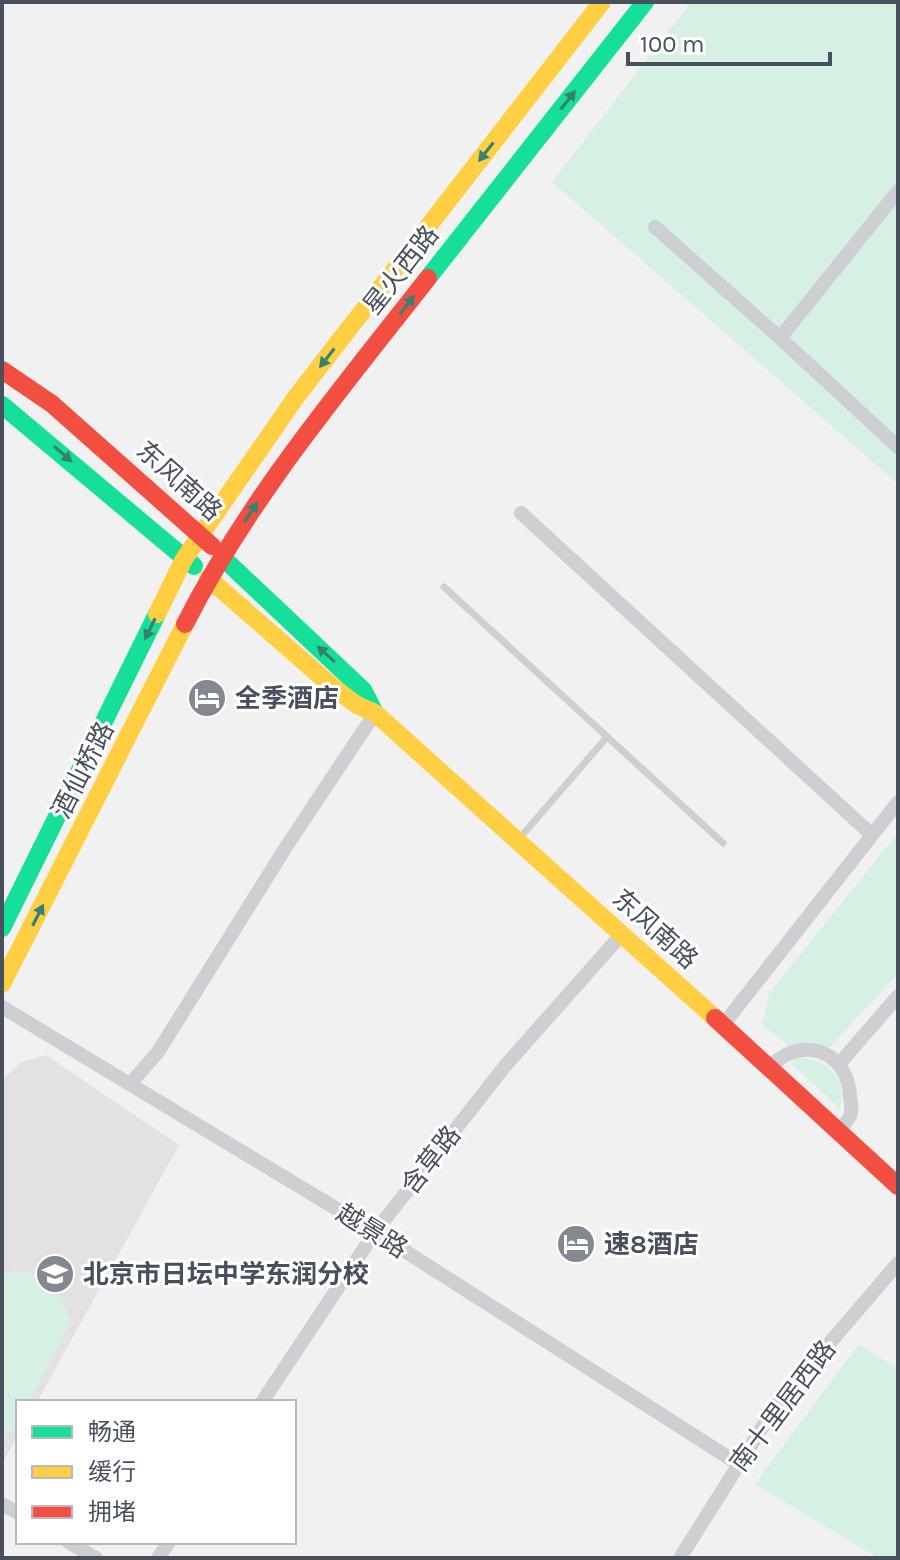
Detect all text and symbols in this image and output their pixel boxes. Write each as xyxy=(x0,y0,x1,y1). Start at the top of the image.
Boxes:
scale bar xyxy=(628,16,830,66)
text: 100 m xyxy=(640,30,705,58)
one-way arrow xyxy=(559,90,575,110)
one-way arrow xyxy=(478,142,495,162)
street label: 星火西路 xyxy=(357,219,445,321)
one-way arrow xyxy=(398,295,415,315)
one-way arrow xyxy=(319,347,335,368)
street label: 东风南路 xyxy=(130,435,228,527)
one-way arrow xyxy=(52,445,72,462)
one-way arrow xyxy=(243,502,258,523)
one-way arrow xyxy=(143,617,156,640)
one-way arrow xyxy=(317,646,336,664)
hotel icon: 全季酒店 xyxy=(186,677,228,719)
place label: 全季酒店 xyxy=(235,683,339,714)
street label: 酒仙桥路 xyxy=(46,717,120,823)
street label: 东风南路 xyxy=(606,883,704,975)
one-way arrow xyxy=(31,903,44,926)
street label: 含草路 xyxy=(395,1120,467,1200)
street label: 越景路 xyxy=(331,1197,413,1265)
hotel icon: 速8酒店 xyxy=(555,1223,597,1265)
place label: 速8酒店 xyxy=(604,1229,699,1260)
school or university icon: 北京市日坛中学东润分校 xyxy=(34,1253,76,1295)
place label: 北京市日坛中学东润分校 xyxy=(83,1259,369,1290)
street label: 南十里居西路 xyxy=(724,1334,842,1478)
legend xyxy=(16,1400,296,1544)
text: 畅通 xyxy=(88,1418,136,1446)
text: 缓行 xyxy=(88,1458,136,1486)
text: 拥堵 xyxy=(88,1498,136,1526)

